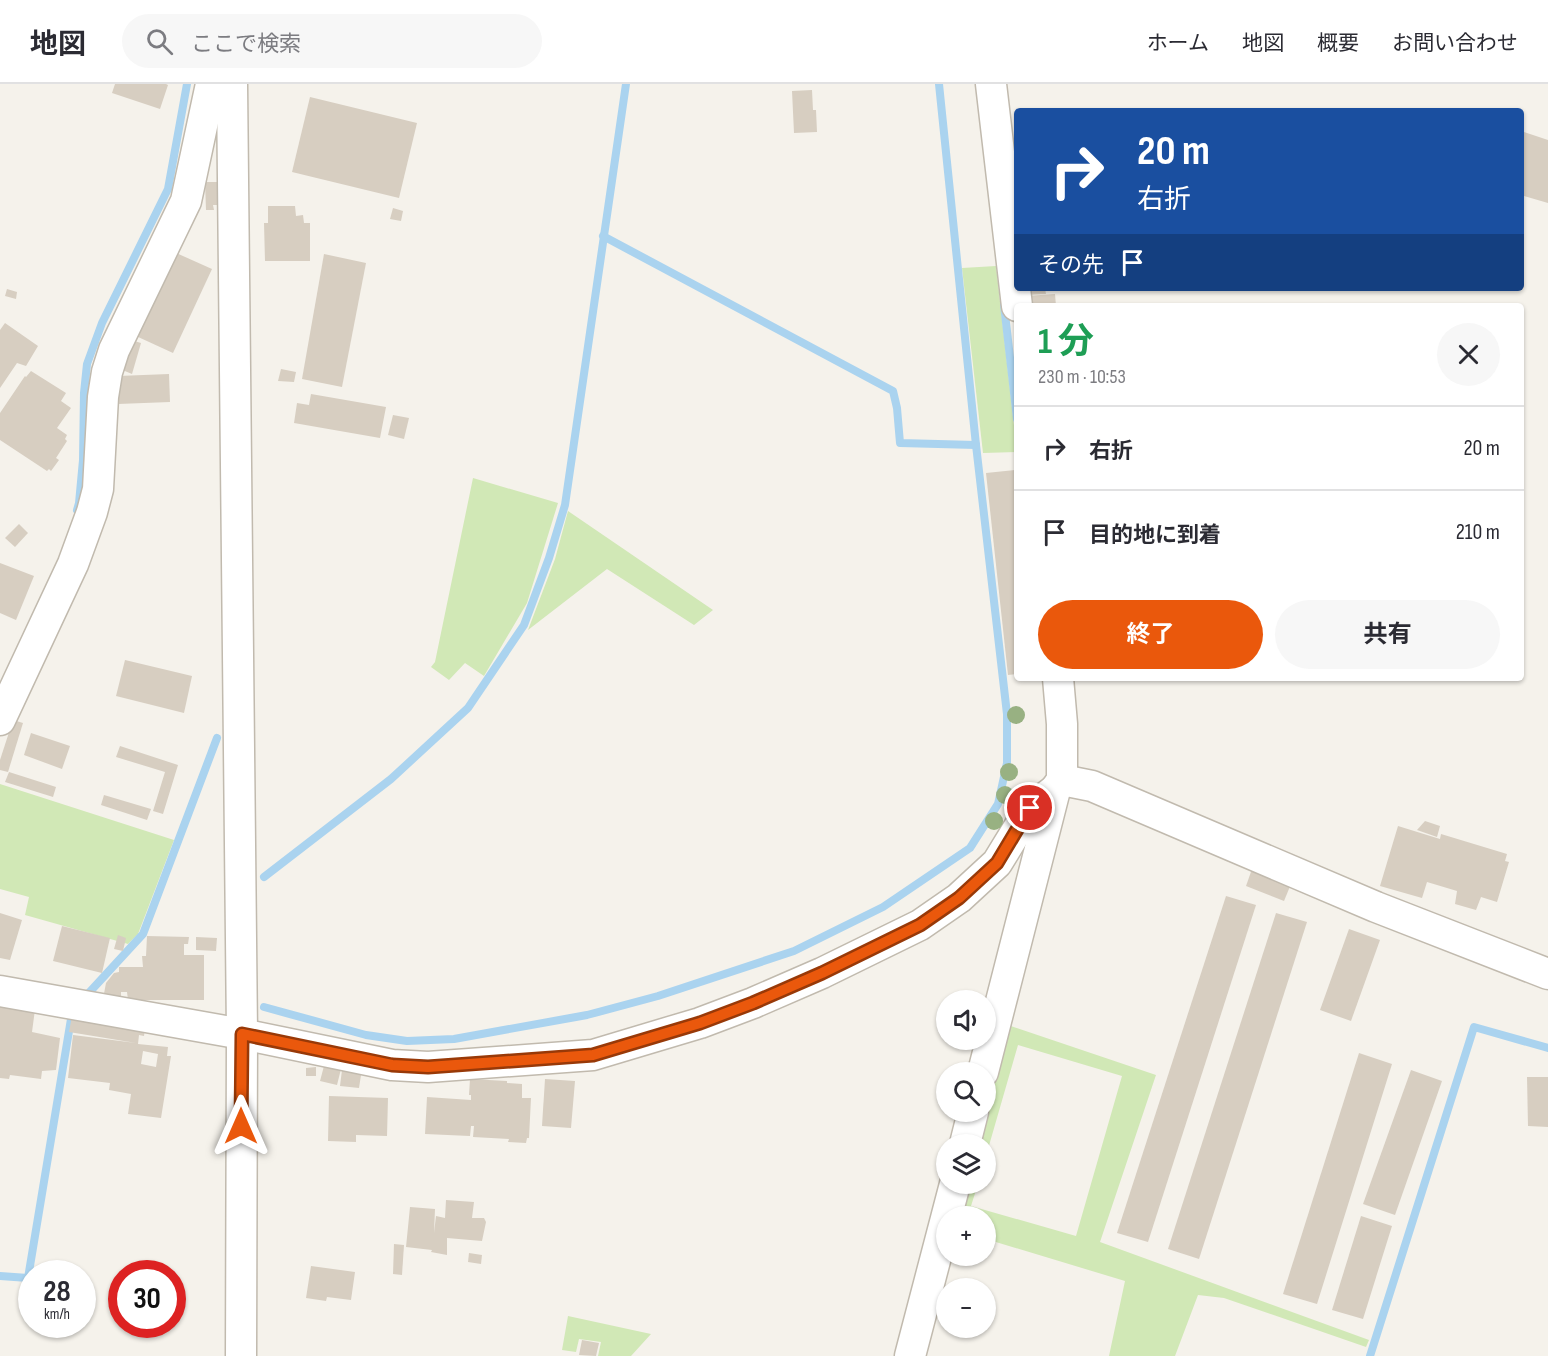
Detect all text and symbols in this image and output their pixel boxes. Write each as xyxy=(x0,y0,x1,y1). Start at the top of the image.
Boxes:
search box xyxy=(122,14,542,68)
icon: search xyxy=(143,25,176,58)
text: 地図 xyxy=(30,28,86,61)
text: ここで検索 xyxy=(191,31,301,58)
text: ホーム xyxy=(1147,31,1209,56)
text: 地図 xyxy=(1242,31,1284,56)
text: 概要 xyxy=(1317,31,1359,56)
text: お問い合わせ xyxy=(1392,31,1518,56)
text: 20 m xyxy=(1137,126,1210,177)
icon: right xyxy=(1038,132,1116,210)
text: 右折 xyxy=(1137,184,1191,216)
icon: arrive xyxy=(1116,246,1149,279)
text: その先 xyxy=(1038,252,1104,279)
text: 1 分 xyxy=(1038,321,1094,364)
button: close xyxy=(1437,323,1500,386)
text: 230 m · 10:53 xyxy=(1038,365,1126,389)
icon: right xyxy=(1038,432,1071,465)
text: 20 m xyxy=(1464,435,1500,462)
text: 右折 xyxy=(1089,438,1133,465)
icon: arrive xyxy=(1038,516,1071,549)
text: 210 m xyxy=(1456,519,1500,546)
text: 目的地に到着 xyxy=(1089,522,1221,549)
button: 終了 xyxy=(1038,600,1263,669)
button: 共有 xyxy=(1275,600,1500,669)
pin xyxy=(1004,782,1055,833)
icon: arrive xyxy=(1013,791,1046,824)
map controls xyxy=(936,990,996,1338)
button: sound xyxy=(936,990,996,1050)
button: search xyxy=(936,1062,996,1122)
position arrow xyxy=(209,1094,273,1158)
button: layers xyxy=(936,1134,996,1194)
button: + xyxy=(936,1206,996,1266)
speed limit sign: 30 xyxy=(108,1260,186,1338)
text: 28 xyxy=(43,1274,71,1310)
button: − xyxy=(936,1278,996,1338)
text: km/h xyxy=(44,1305,70,1324)

